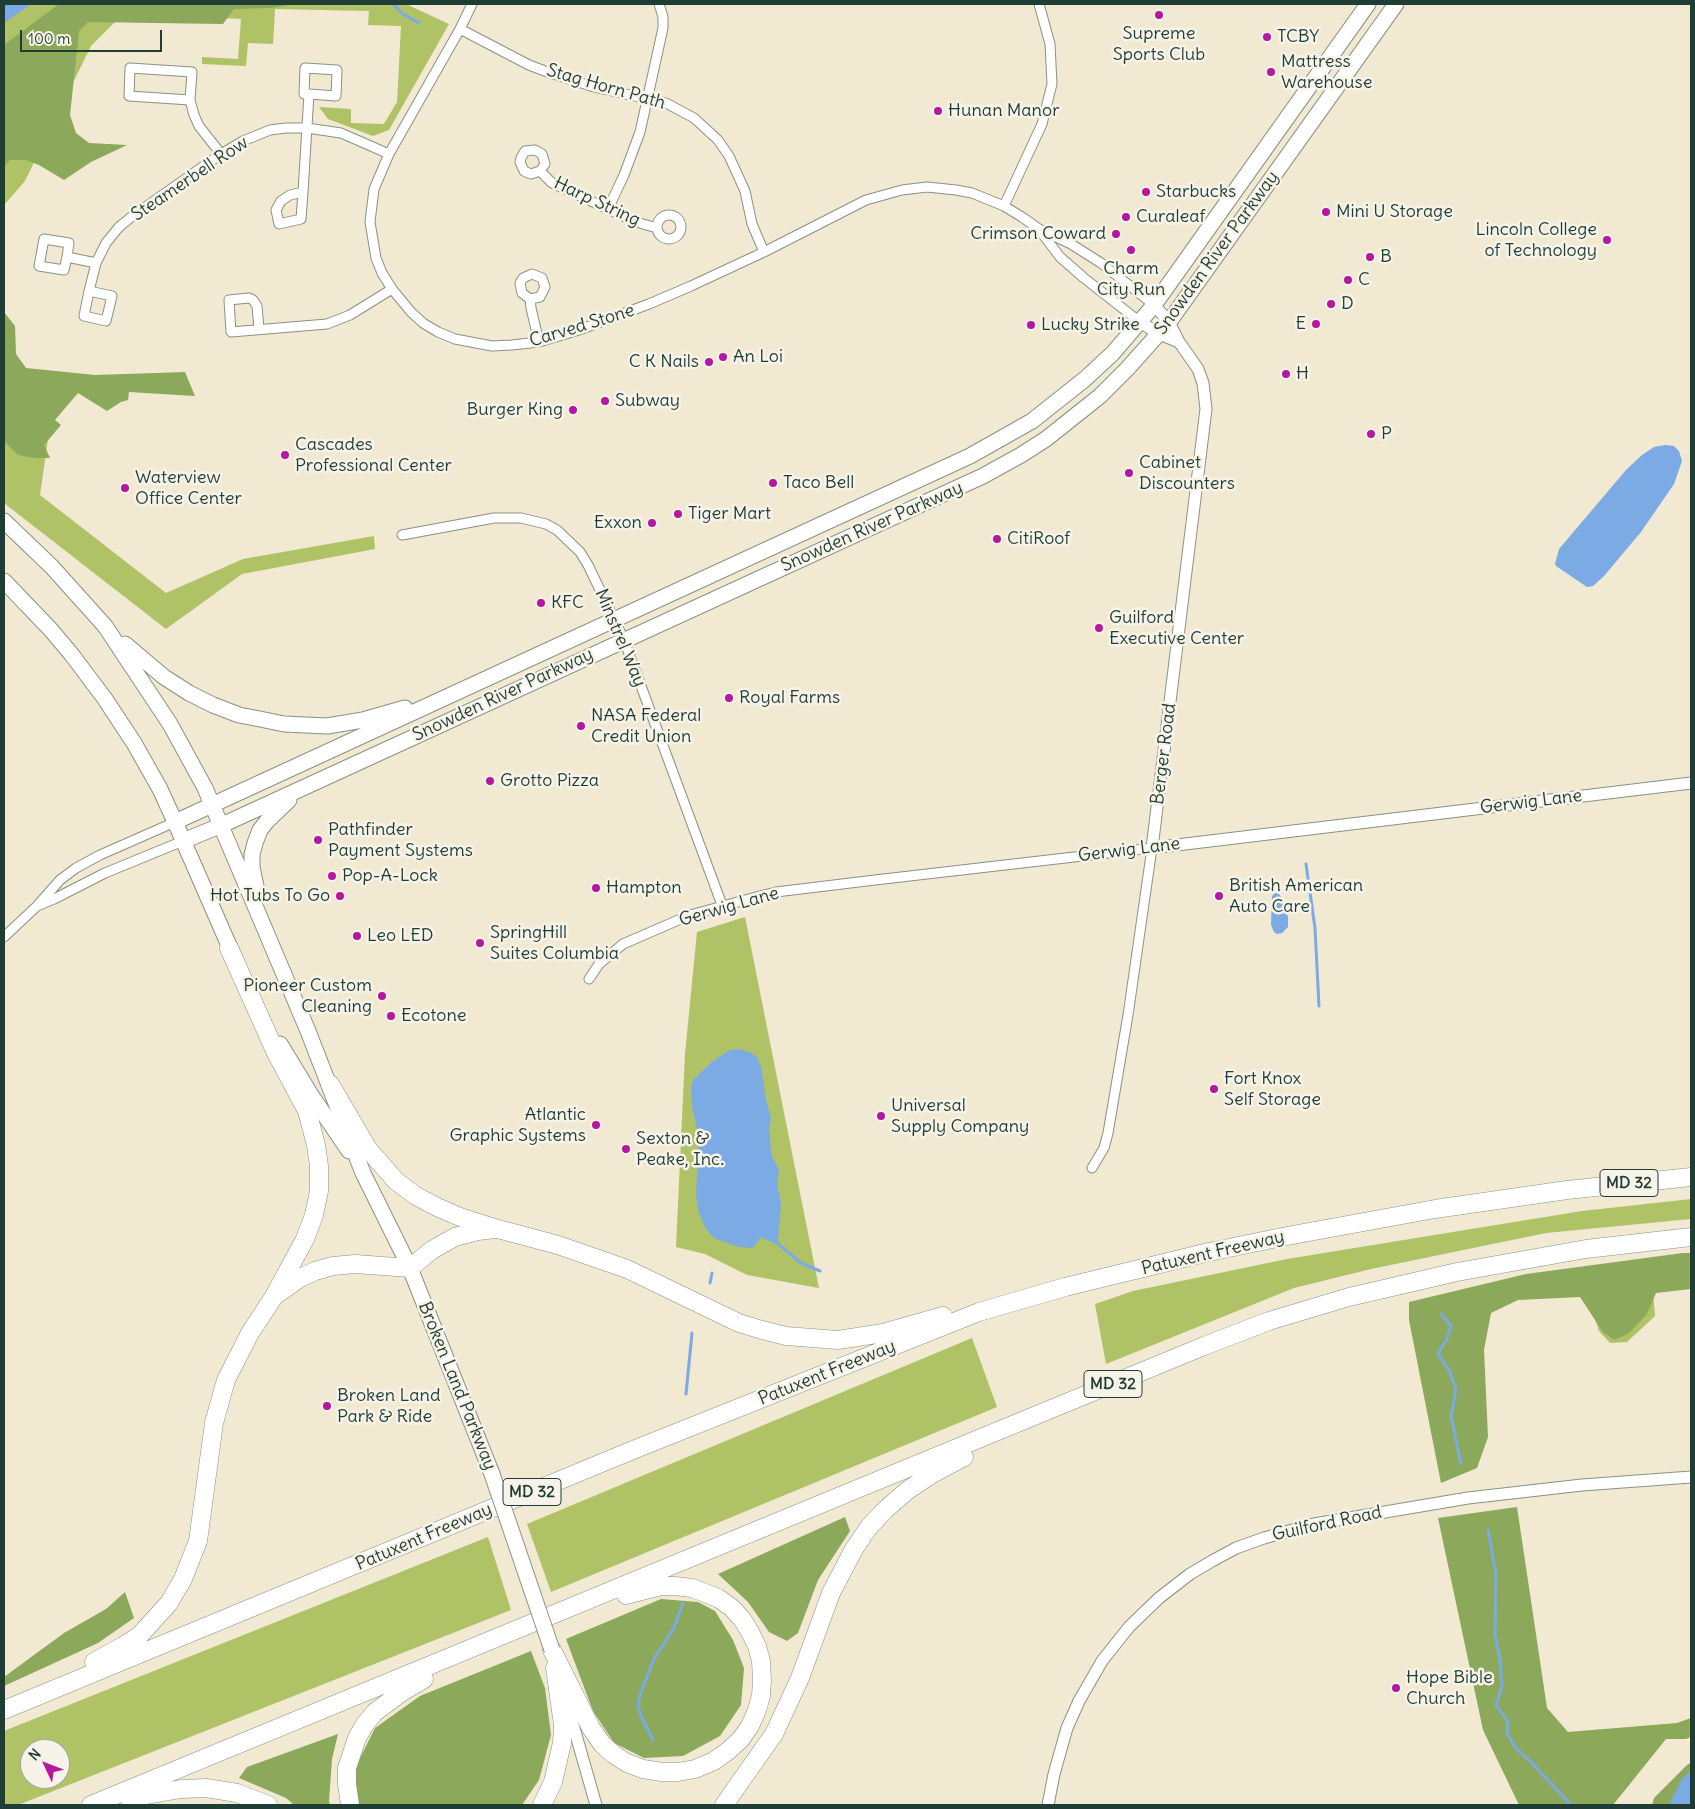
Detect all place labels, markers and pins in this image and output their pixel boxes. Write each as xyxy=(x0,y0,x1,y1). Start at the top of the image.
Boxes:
marker: Supreme Sports Club xyxy=(1153,9,1165,21)
place label: Supreme Sports Club xyxy=(1113,23,1205,66)
place label: TCBY xyxy=(1277,26,1319,48)
marker: TCBY xyxy=(1261,31,1273,43)
place label: Mattress Warehouse xyxy=(1281,51,1372,94)
marker: Mattress Warehouse xyxy=(1265,66,1277,78)
place label: Hunan Manor xyxy=(948,100,1059,122)
marker: Hunan Manor xyxy=(932,105,944,117)
place label: Starbucks xyxy=(1156,181,1236,203)
marker: Starbucks xyxy=(1140,186,1152,198)
place label: Mini U Storage xyxy=(1336,201,1453,223)
place label: Curaleaf xyxy=(1136,206,1205,228)
marker: Mini U Storage xyxy=(1320,206,1332,218)
marker: Curaleaf xyxy=(1120,211,1132,223)
place label: Lincoln College of Technology xyxy=(1476,219,1597,262)
place label: Crimson Coward xyxy=(970,223,1106,245)
marker: Crimson Coward xyxy=(1110,228,1122,240)
marker: Lincoln College of Technology xyxy=(1601,234,1613,246)
marker: Charm City Run xyxy=(1125,244,1137,256)
place label: B xyxy=(1380,246,1392,268)
marker: B xyxy=(1364,251,1376,263)
place label: Charm City Run xyxy=(1097,258,1165,300)
place label: C xyxy=(1358,269,1370,291)
marker: C xyxy=(1342,274,1354,286)
place label: D xyxy=(1341,293,1354,315)
marker: D xyxy=(1325,298,1337,310)
place label: E xyxy=(1295,313,1306,335)
place label: Lucky Strike xyxy=(1041,314,1140,336)
marker: E xyxy=(1310,318,1322,330)
marker: Lucky Strike xyxy=(1025,319,1037,331)
place label: An Loi xyxy=(733,346,783,368)
place label: C K Nails xyxy=(629,351,699,373)
marker: An Loi xyxy=(717,351,729,363)
marker: C K Nails xyxy=(703,356,715,368)
place label: H xyxy=(1296,363,1309,385)
marker: H xyxy=(1280,368,1292,380)
place label: Subway xyxy=(615,390,680,412)
marker: Subway xyxy=(599,395,611,407)
place label: Burger King xyxy=(467,399,563,421)
marker: Burger King xyxy=(567,404,579,416)
place label: P xyxy=(1381,423,1392,445)
marker: P xyxy=(1365,428,1377,440)
place label: Cascades Professional Center xyxy=(295,434,452,476)
marker: Cascades Professional Center xyxy=(279,449,291,461)
place label: Cabinet Discounters xyxy=(1139,452,1235,494)
place label: Waterview Office Center xyxy=(135,467,242,509)
marker: Cabinet Discounters xyxy=(1123,467,1135,479)
place label: Taco Bell xyxy=(783,472,854,494)
marker: Taco Bell xyxy=(767,477,779,489)
marker: Waterview Office Center xyxy=(119,482,131,494)
place label: Tiger Mart xyxy=(688,503,771,525)
marker: Tiger Mart xyxy=(672,508,684,520)
place label: Exxon xyxy=(594,512,642,534)
marker: Exxon xyxy=(646,517,658,529)
place label: CitiRoof xyxy=(1007,528,1070,550)
marker: CitiRoof xyxy=(991,533,1003,545)
place label: KFC xyxy=(551,592,584,614)
marker: KFC xyxy=(535,597,547,609)
place label: Guilford Executive Center xyxy=(1109,607,1244,650)
marker: Guilford Executive Center xyxy=(1093,622,1105,634)
place label: Royal Farms xyxy=(739,687,840,709)
marker: Royal Farms xyxy=(723,692,735,704)
place label: NASA Federal Credit Union xyxy=(591,705,701,748)
marker: NASA Federal Credit Union xyxy=(575,720,587,732)
place label: Grotto Pizza xyxy=(500,770,599,792)
marker: Grotto Pizza xyxy=(484,775,496,787)
place label: Pathfinder Payment Systems xyxy=(328,819,473,862)
marker: Pathfinder Payment Systems xyxy=(312,834,324,846)
place label: Pop-A-Lock xyxy=(342,865,438,887)
marker: Pop-A-Lock xyxy=(326,870,338,882)
place label: British American Auto Care xyxy=(1229,875,1363,918)
place label: Hampton xyxy=(606,877,682,899)
marker: Hampton xyxy=(590,882,602,894)
place label: Hot Tubs To Go xyxy=(210,885,330,907)
marker: Hot Tubs To Go xyxy=(334,890,346,902)
marker: British American Auto Care xyxy=(1213,890,1225,902)
place label: SpringHill Suites Columbia xyxy=(490,922,619,964)
place label: Leo LED xyxy=(367,925,433,947)
marker: Leo LED xyxy=(351,930,363,942)
marker: SpringHill Suites Columbia xyxy=(474,937,486,949)
place label: Pioneer Custom Cleaning xyxy=(243,975,372,1018)
marker: Pioneer Custom Cleaning xyxy=(376,990,388,1002)
place label: Ecotone xyxy=(401,1005,467,1027)
marker: Ecotone xyxy=(385,1010,397,1022)
place label: Fort Knox Self Storage xyxy=(1224,1068,1321,1110)
marker: Fort Knox Self Storage xyxy=(1208,1083,1220,1095)
place label: Universal Supply Company xyxy=(891,1095,1029,1138)
place label: Atlantic Graphic Systems xyxy=(449,1104,586,1146)
marker: Universal Supply Company xyxy=(875,1110,887,1122)
marker: Atlantic Graphic Systems xyxy=(590,1119,602,1131)
place label: Sexton & Peake, Inc. xyxy=(636,1128,724,1170)
marker: Sexton & Peake, Inc. xyxy=(620,1143,632,1155)
place label: Broken Land Park & Ride xyxy=(337,1385,440,1428)
marker: Broken Land Park & Ride xyxy=(321,1400,333,1412)
place label: Hope Bible Church xyxy=(1406,1667,1493,1710)
marker: Hope Bible Church xyxy=(1390,1682,1402,1694)

